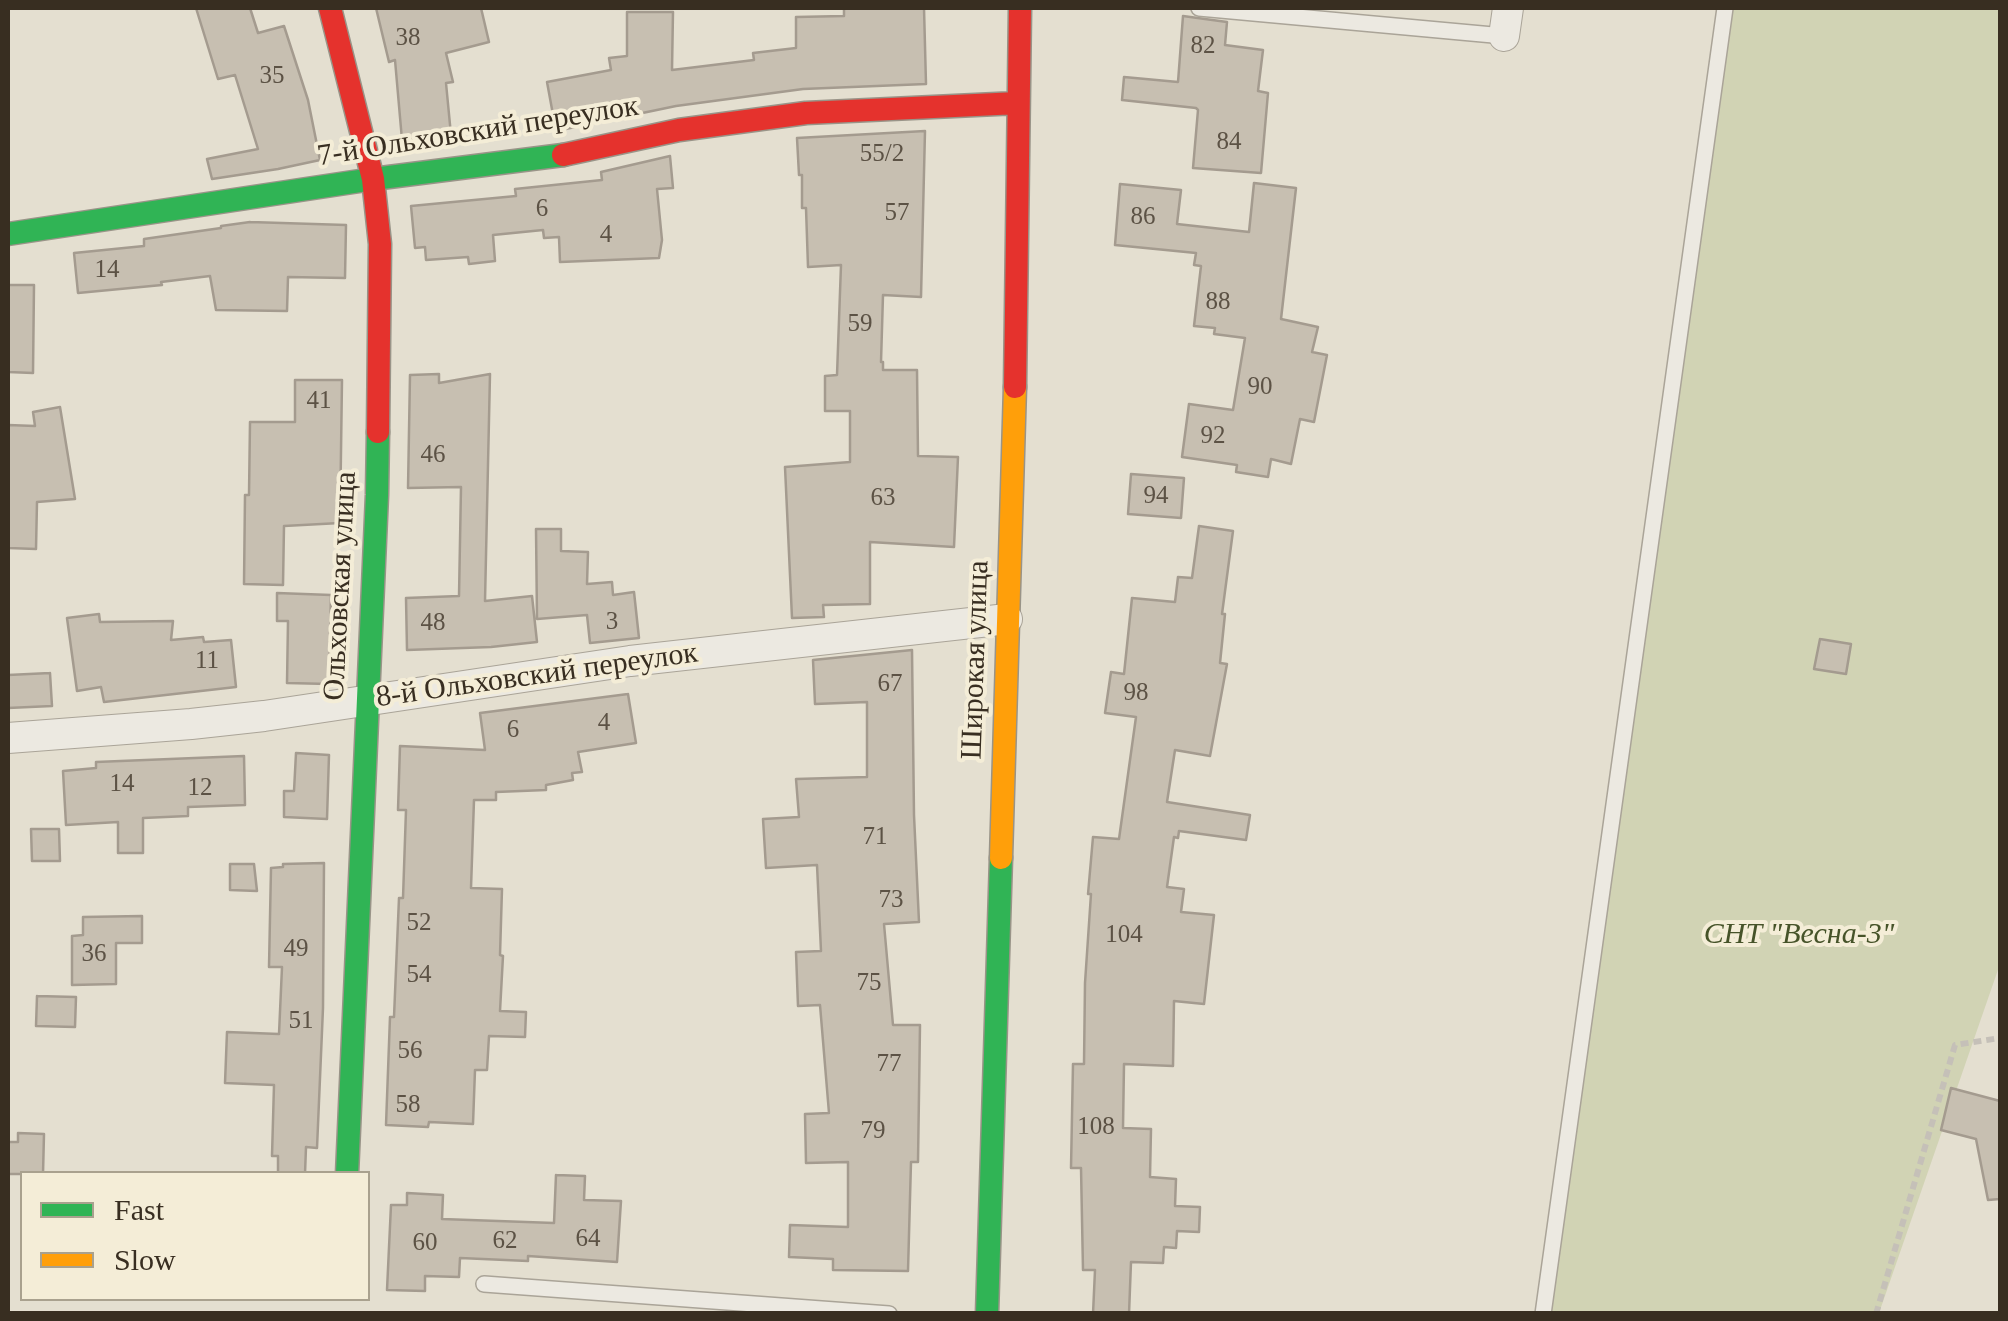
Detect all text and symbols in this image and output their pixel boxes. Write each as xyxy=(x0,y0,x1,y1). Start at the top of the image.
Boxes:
house number: 38 xyxy=(396,23,420,53)
house number: 82 xyxy=(1190,31,1216,61)
house number: 35 xyxy=(260,61,284,91)
street label: 7-й Ольховский переулок xyxy=(315,89,641,175)
house number: 84 xyxy=(1216,127,1242,157)
house number: 55/2 xyxy=(860,139,904,169)
house number: 6 xyxy=(536,194,548,224)
house number: 57 xyxy=(884,198,910,228)
house number: 86 xyxy=(1130,202,1156,232)
house number: 4 xyxy=(600,220,612,250)
house number: 14 xyxy=(94,255,120,285)
house number: 88 xyxy=(1206,287,1230,317)
house number: 59 xyxy=(848,309,872,339)
house number: 90 xyxy=(1248,372,1272,402)
house number: 41 xyxy=(306,386,332,416)
house number: 92 xyxy=(1200,421,1226,451)
house number: 46 xyxy=(420,440,446,470)
street label: Ольховская улица xyxy=(317,471,365,701)
house number: 94 xyxy=(1144,481,1168,511)
house number: 63 xyxy=(870,483,896,513)
street label: Широкая улица xyxy=(955,560,997,760)
house number: 3 xyxy=(606,607,618,637)
house number: 48 xyxy=(420,608,446,638)
street label: 8-й Ольховский переулок xyxy=(374,636,700,716)
house number: 11 xyxy=(195,646,219,676)
house number: 67 xyxy=(878,669,902,699)
house number: 98 xyxy=(1124,678,1148,708)
house number: 4 xyxy=(598,708,610,738)
house number: 6 xyxy=(507,715,519,745)
house number: 14 xyxy=(110,769,134,799)
house number: 12 xyxy=(188,773,212,803)
house number: 71 xyxy=(862,822,888,852)
house number: 73 xyxy=(878,885,904,915)
house number: 52 xyxy=(406,908,432,938)
park label: СНТ "Весна-3" xyxy=(1704,917,1894,953)
house number: 104 xyxy=(1105,920,1143,950)
house number: 49 xyxy=(284,934,308,964)
house number: 36 xyxy=(82,939,106,969)
house number: 54 xyxy=(406,960,432,990)
house number: 75 xyxy=(856,968,882,998)
house number: 51 xyxy=(288,1006,314,1036)
house number: 56 xyxy=(398,1036,422,1066)
house number: 77 xyxy=(876,1049,902,1079)
house number: 58 xyxy=(396,1090,420,1120)
house number: 108 xyxy=(1077,1112,1115,1142)
house number: 79 xyxy=(860,1116,886,1146)
legend xyxy=(20,1171,370,1301)
text: Fast xyxy=(114,1193,164,1226)
house number: 64 xyxy=(576,1224,600,1254)
house number: 62 xyxy=(492,1226,518,1256)
house number: 60 xyxy=(412,1228,438,1258)
text: Slow xyxy=(114,1243,176,1276)

